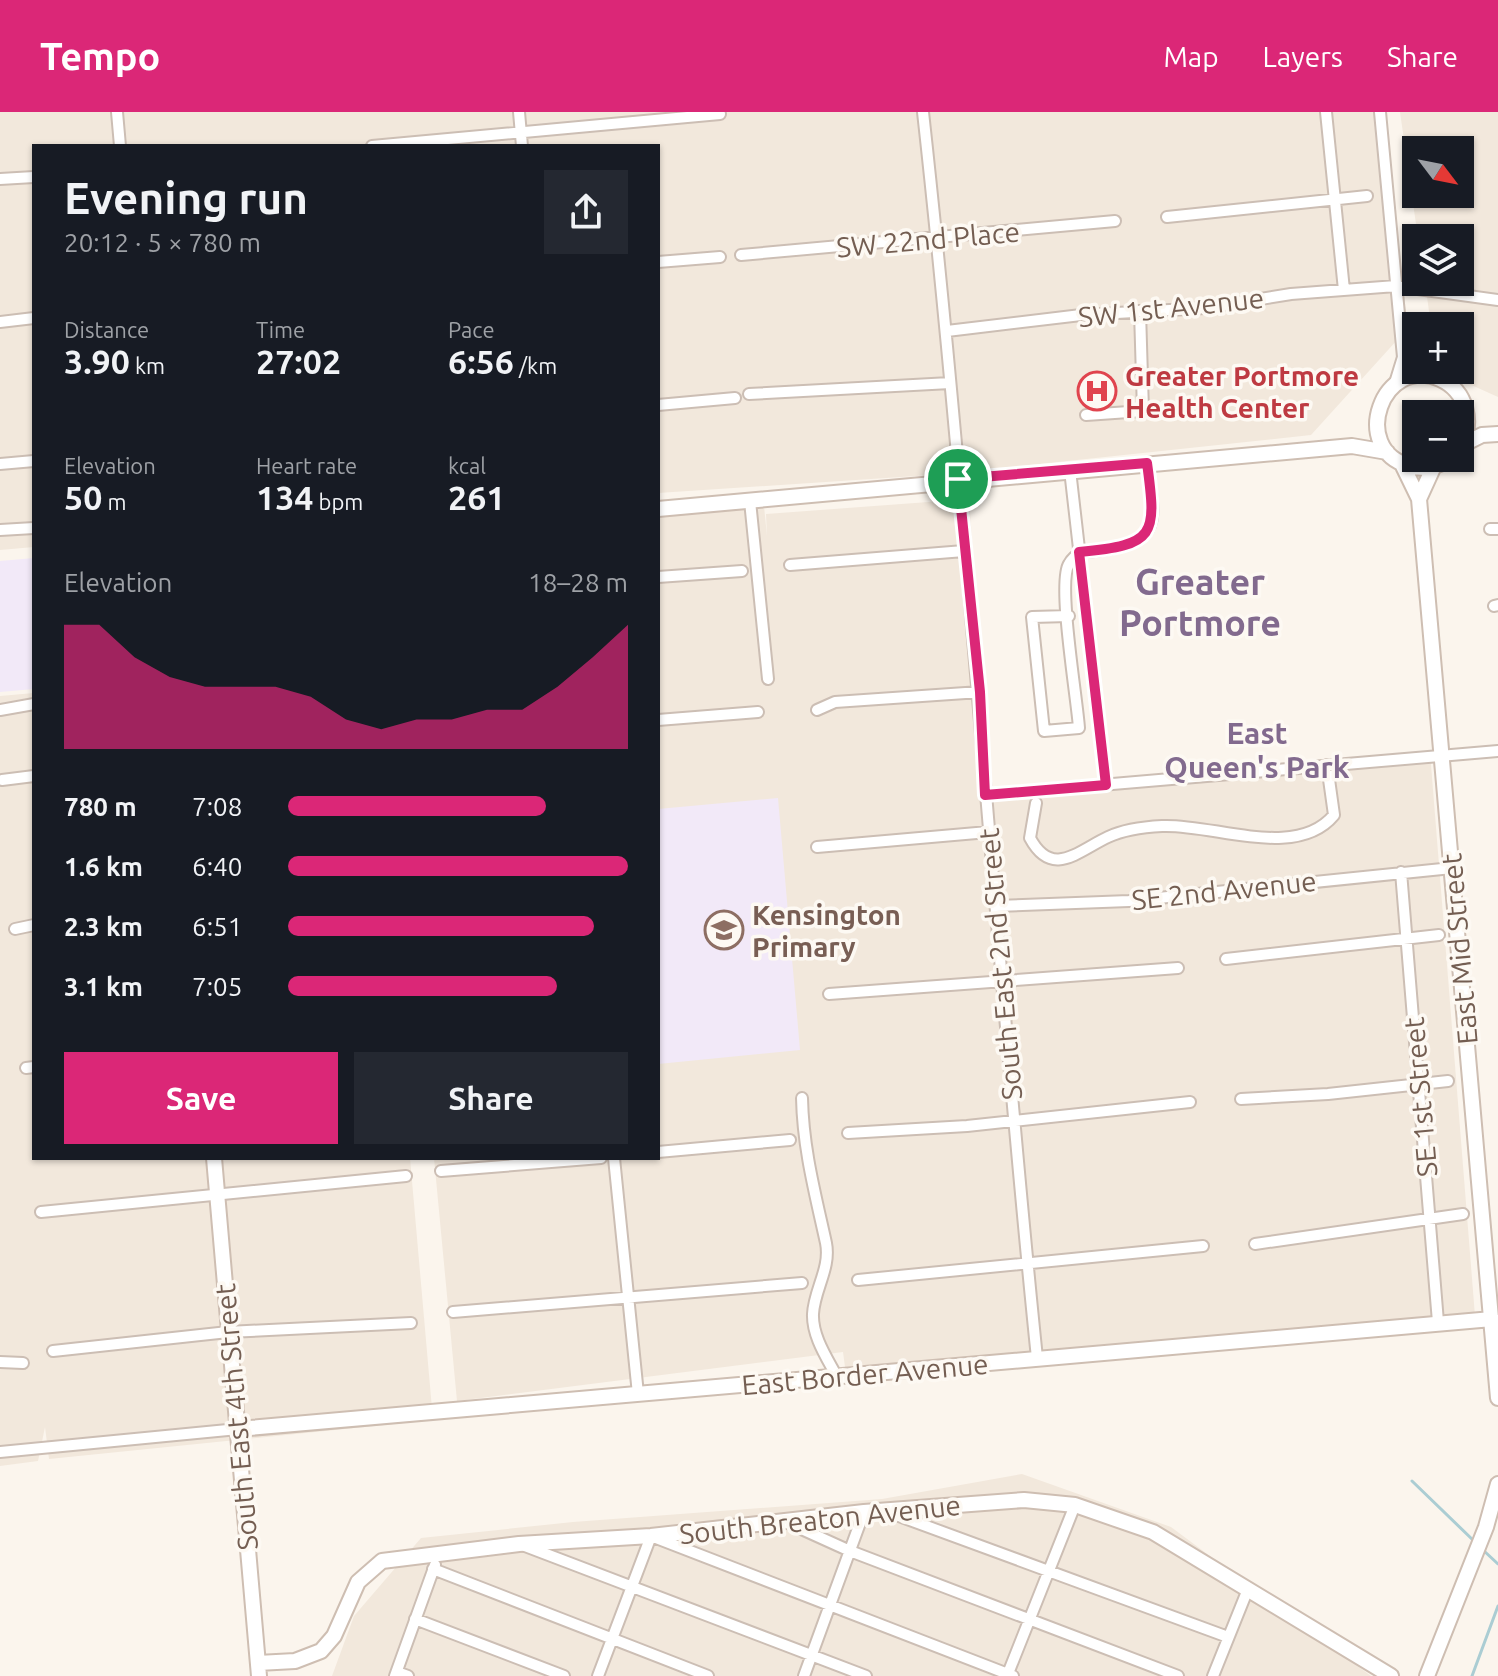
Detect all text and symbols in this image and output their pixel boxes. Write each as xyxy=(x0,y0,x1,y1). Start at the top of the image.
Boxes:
text: Tempo xyxy=(40,35,161,77)
text: Map xyxy=(1163,41,1219,72)
text: Layers xyxy=(1263,41,1343,72)
text: Share xyxy=(1387,41,1458,72)
north arrow xyxy=(1402,136,1474,208)
map controls xyxy=(1402,136,1474,472)
button: share xyxy=(544,170,628,254)
text: Evening run xyxy=(64,173,308,222)
street label: SW 22nd Place xyxy=(835,216,1021,262)
button: layers xyxy=(1402,224,1474,296)
text: 20:12 · 5 × 780 m xyxy=(64,228,261,257)
street label: SW 1st Avenue xyxy=(1077,282,1265,332)
button: + xyxy=(1402,312,1474,384)
text: Distance xyxy=(64,317,149,342)
text: Time xyxy=(256,317,305,342)
text: Pace xyxy=(448,317,495,342)
text: 3.90 xyxy=(64,342,130,380)
text: 27:02 xyxy=(256,342,341,380)
text: 6:56 xyxy=(448,342,514,380)
text: km xyxy=(130,353,165,378)
text: /km xyxy=(514,353,557,378)
place label: Greater Portmore Health Center xyxy=(1125,360,1359,423)
hospital icon: Greater Portmore Health Center xyxy=(1076,370,1118,412)
button: − xyxy=(1402,400,1474,472)
pin xyxy=(924,445,992,513)
text: Elevation xyxy=(64,453,156,478)
text: Heart rate xyxy=(256,453,357,478)
text: kcal xyxy=(448,453,486,478)
icon: arrive xyxy=(936,457,980,501)
text: 50 xyxy=(64,478,102,516)
text: 134 xyxy=(256,478,314,516)
text: 261 xyxy=(448,478,506,516)
text: m xyxy=(102,489,126,514)
text: bpm xyxy=(314,489,363,514)
district label: Greater Portmore xyxy=(1119,561,1281,643)
text: Elevation xyxy=(64,568,172,597)
text: 18–28 m xyxy=(528,568,628,597)
district label: East Queen's Park xyxy=(1164,716,1350,784)
text: 780 m xyxy=(64,792,137,821)
text: 7:08 xyxy=(192,792,242,821)
street label: South East 2nd Street xyxy=(973,827,1027,1101)
text: 1.6 km xyxy=(64,852,143,881)
text: 6:40 xyxy=(192,852,242,881)
street label: East Mid Street xyxy=(1435,852,1483,1046)
street label: SE 2nd Avenue xyxy=(1130,865,1318,915)
place label: Kensington Primary xyxy=(752,899,901,962)
school or university icon: Kensington Primary xyxy=(703,909,745,951)
text: 2.3 km xyxy=(64,912,143,941)
text: 6:51 xyxy=(192,912,242,941)
text: 3.1 km xyxy=(64,972,143,1001)
text: 7:05 xyxy=(192,972,242,1001)
street label: SE 1st Street xyxy=(1398,1016,1442,1178)
button: Save xyxy=(64,1052,338,1144)
button: Share xyxy=(354,1052,628,1144)
street label: South East 4th Street xyxy=(209,1282,263,1552)
street label: East Border Avenue xyxy=(740,1348,990,1400)
street label: South Breaton Avenue xyxy=(678,1489,962,1549)

